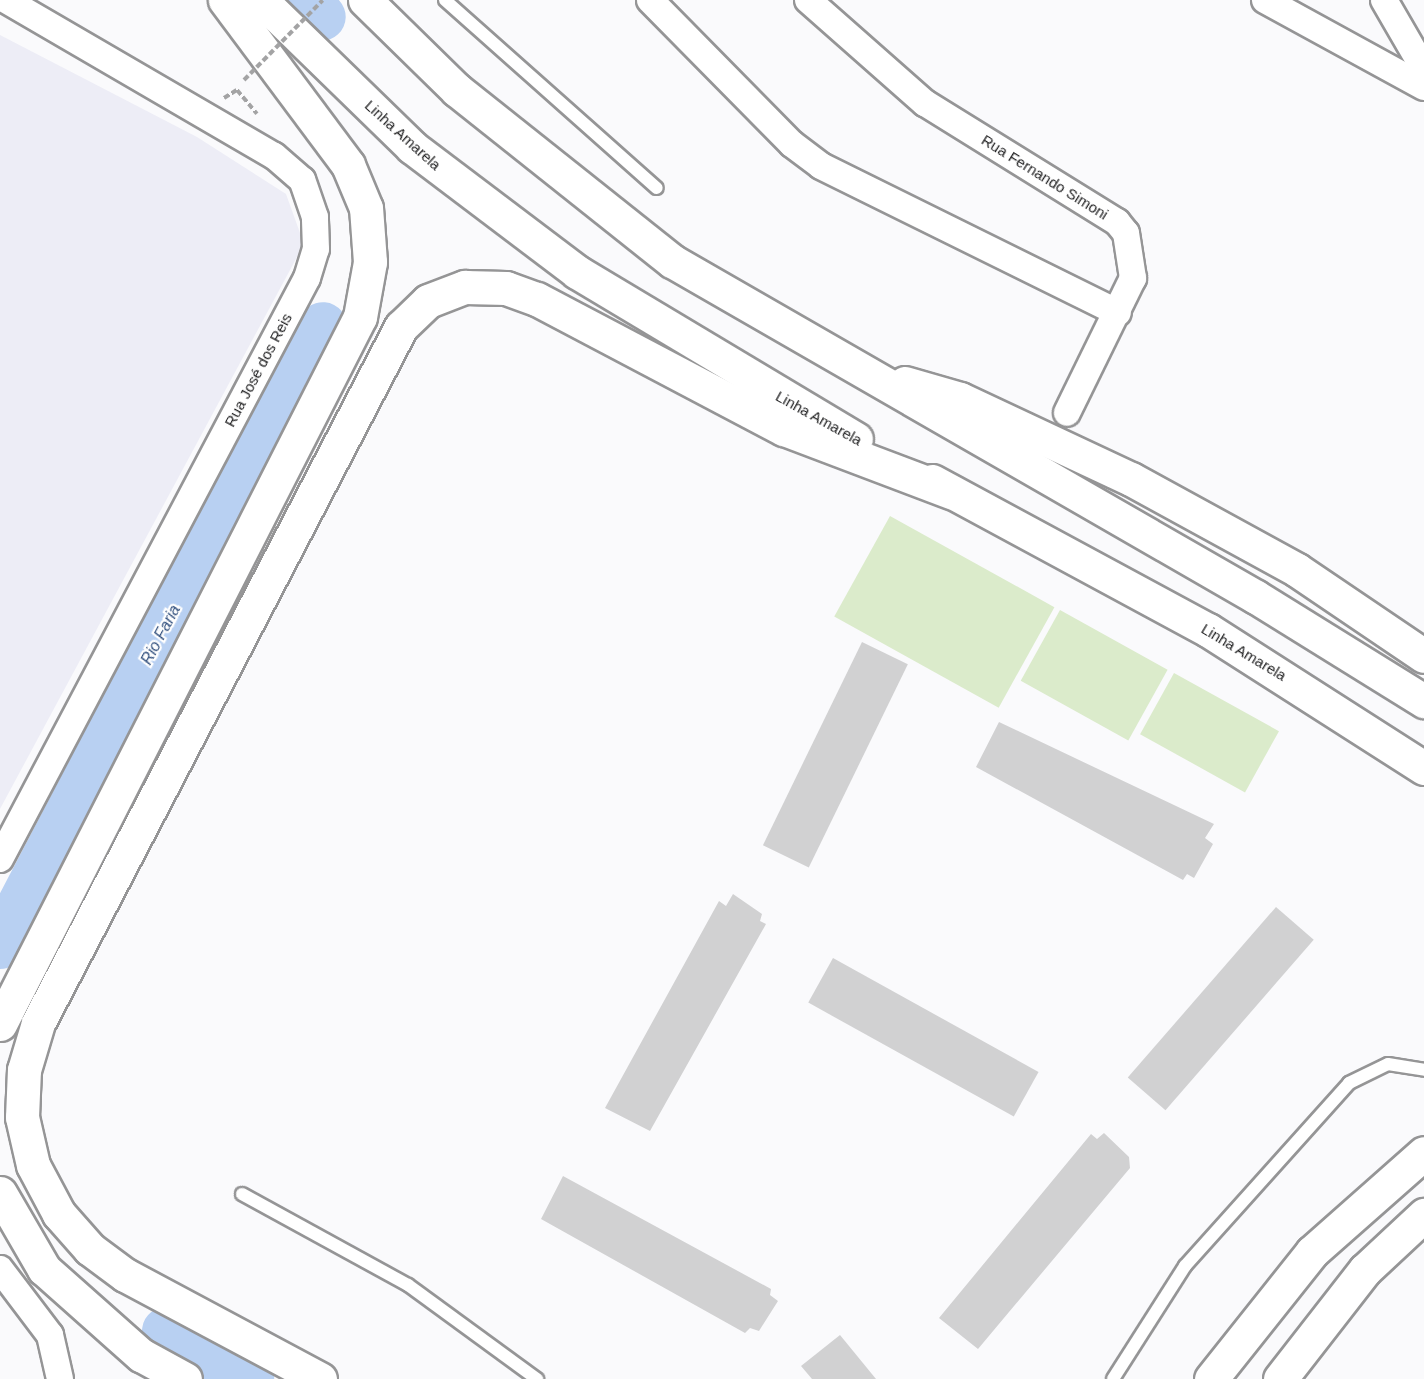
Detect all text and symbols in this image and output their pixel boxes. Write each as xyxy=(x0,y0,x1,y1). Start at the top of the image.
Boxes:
street label: Linha Amarela xyxy=(361,96,445,174)
street label: Rua Fernando Simoni xyxy=(978,131,1112,223)
street label: Rua José dos Reis xyxy=(221,310,295,430)
street label: Linha Amarela xyxy=(772,387,866,449)
water label: Rio Faria xyxy=(137,602,185,668)
street label: Linha Amarela xyxy=(1198,619,1290,685)

